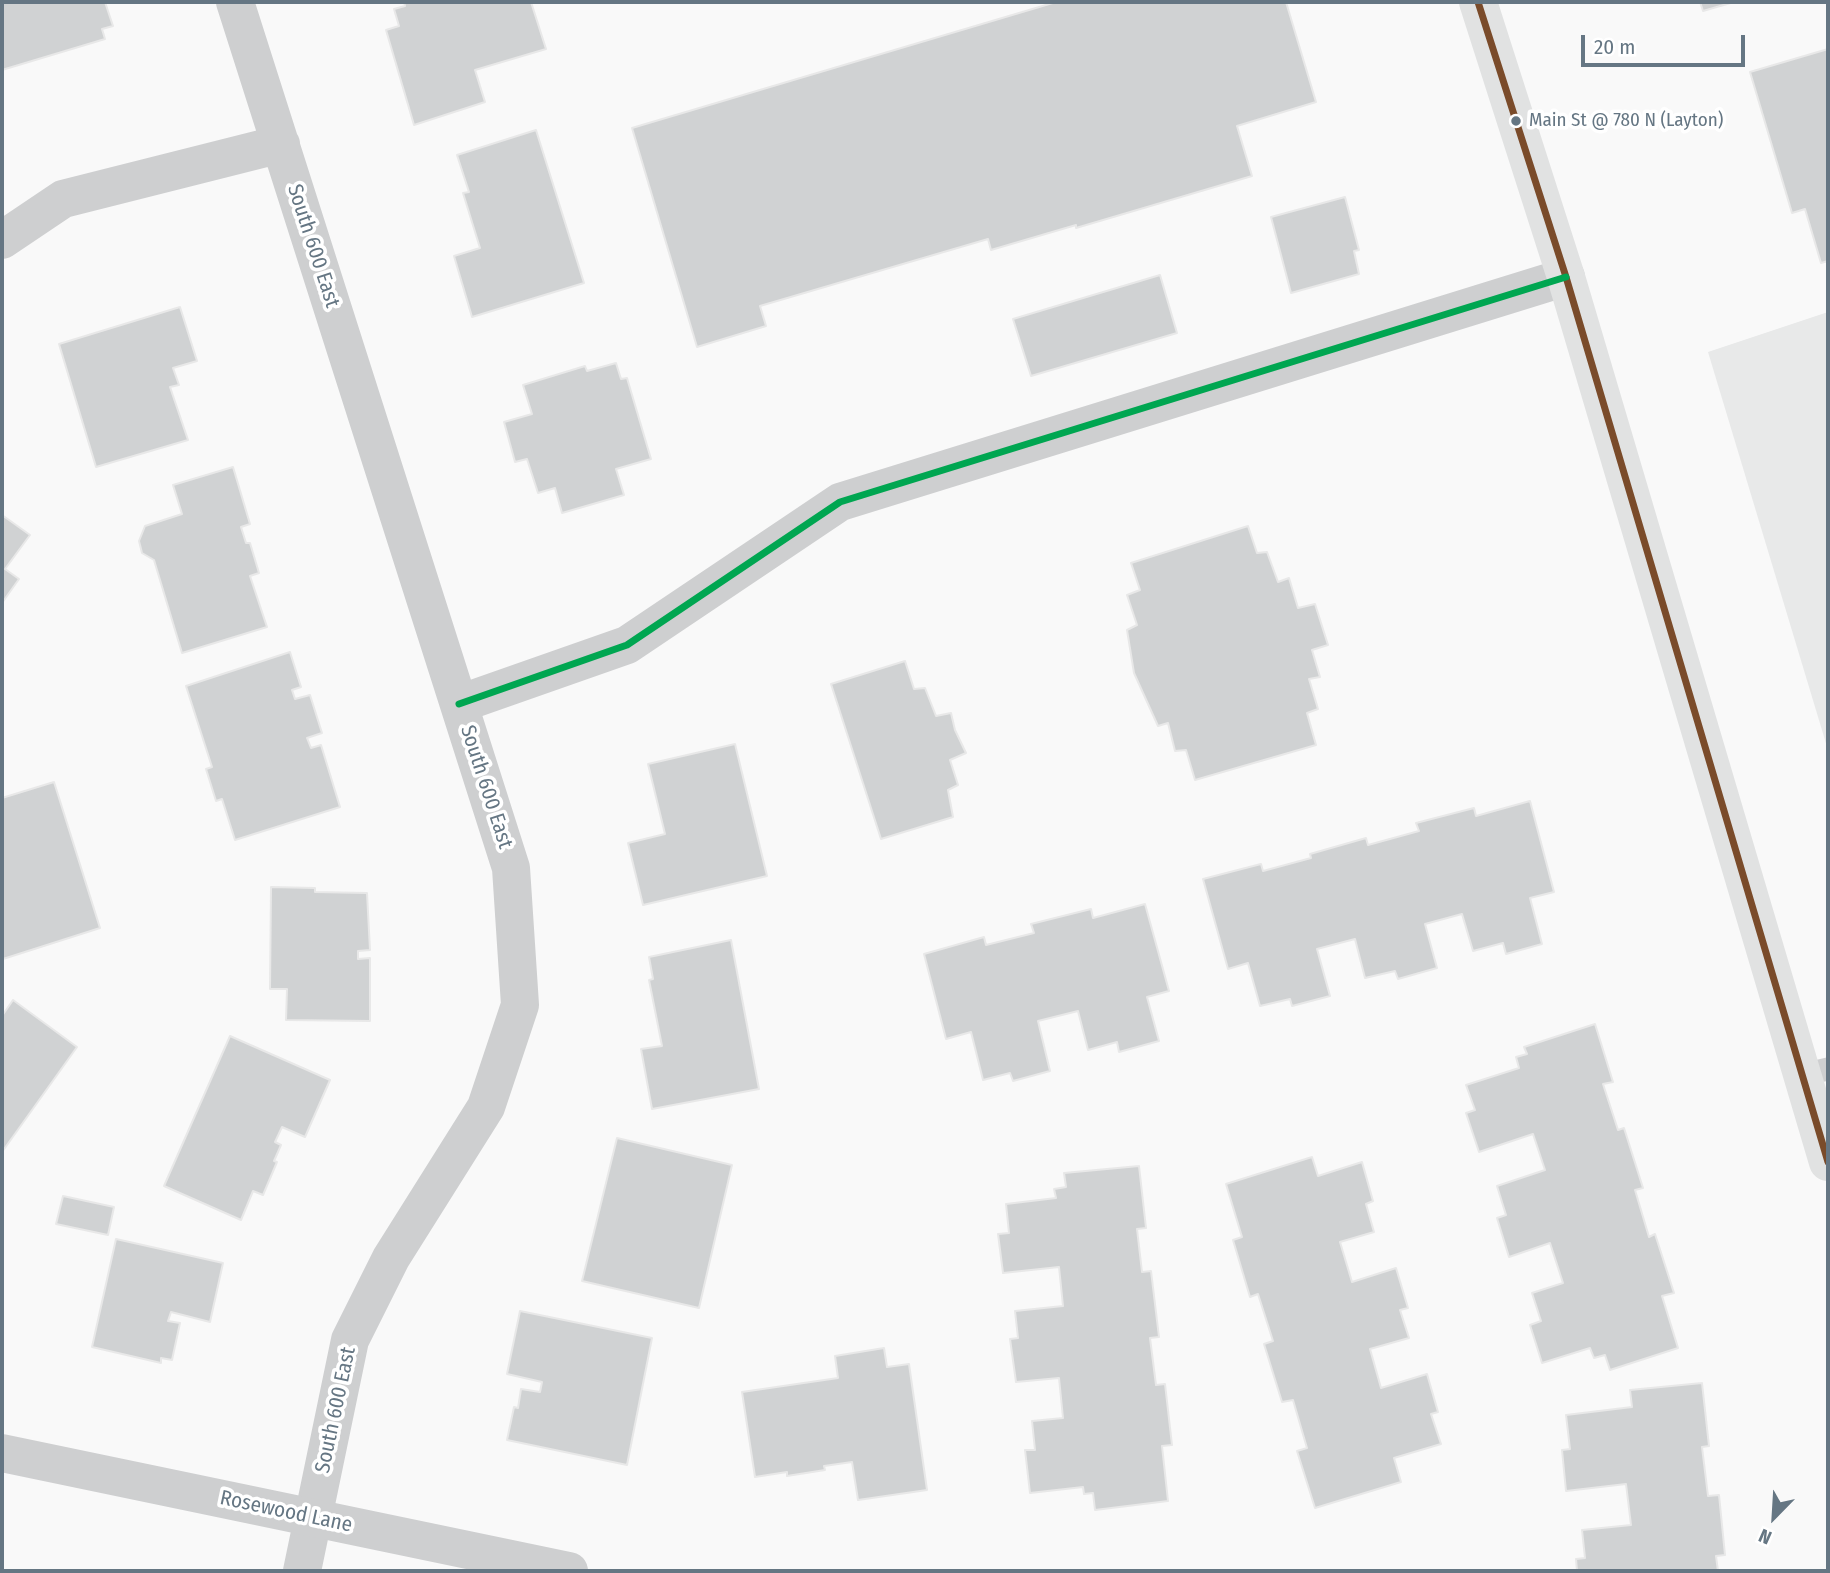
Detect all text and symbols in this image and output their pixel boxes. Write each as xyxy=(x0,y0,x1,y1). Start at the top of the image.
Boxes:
scale bar xyxy=(1585,21,1750,65)
text: 20 m xyxy=(1594,34,1635,60)
place label: Main St @ 780 N (Layton) xyxy=(1529,110,1723,132)
marker: Main St @ 780 N (Layton) xyxy=(1509,114,1523,128)
street label: South 600 East xyxy=(281,181,345,311)
street label: South 600 East xyxy=(454,722,518,852)
street label: South 600 East xyxy=(310,1345,362,1475)
north arrow xyxy=(1739,1482,1809,1552)
street label: Rosewood Lane xyxy=(218,1486,354,1538)
text: N xyxy=(1755,1524,1775,1549)

